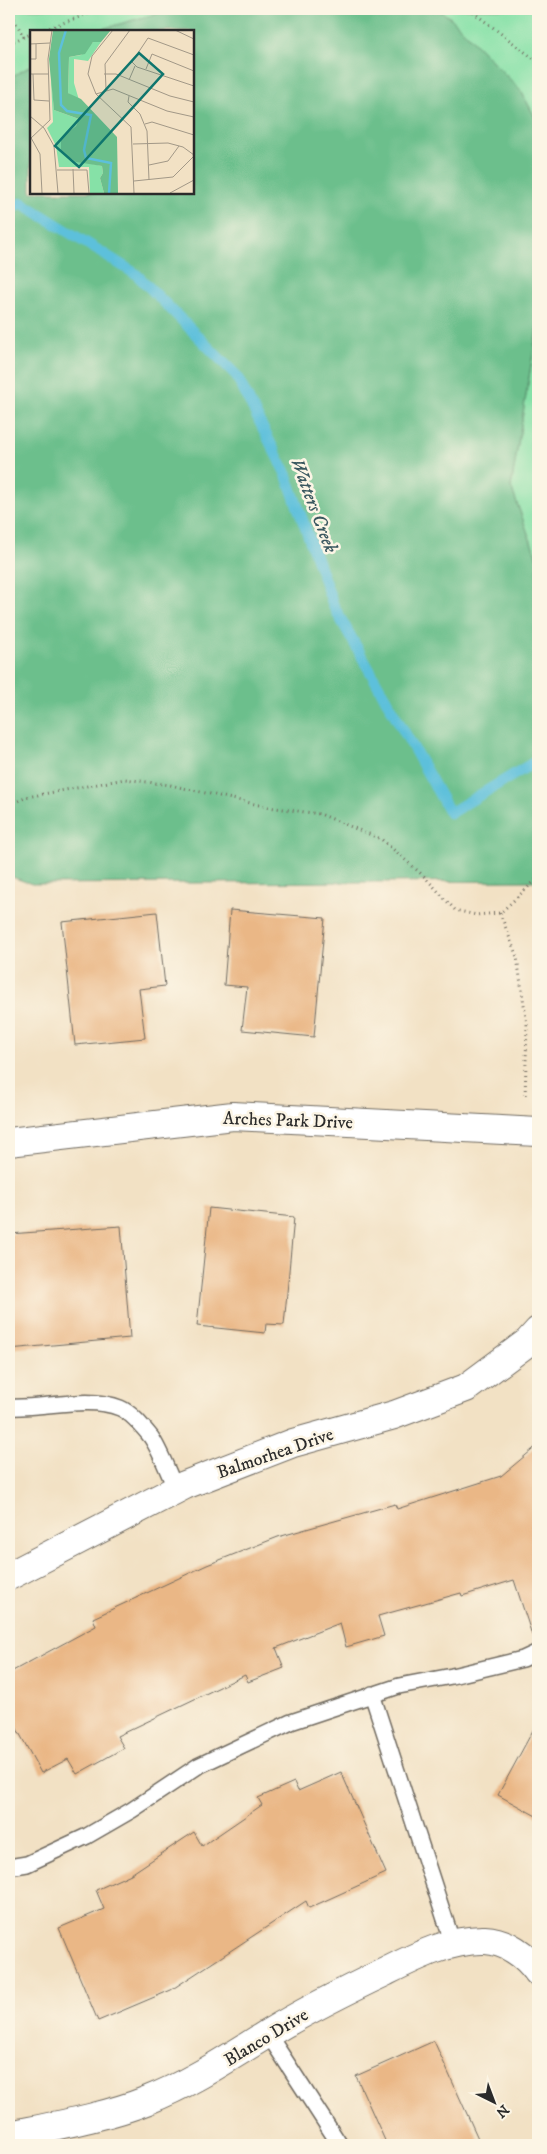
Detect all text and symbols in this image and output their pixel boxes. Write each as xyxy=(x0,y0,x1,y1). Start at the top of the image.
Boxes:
inset map xyxy=(30,30,194,194)
water label: Watters Creek xyxy=(285,455,342,556)
street label: Arches Park Drive xyxy=(223,1108,353,1134)
street label: Balmorhea Drive xyxy=(214,1424,336,1484)
street label: Blanco Drive xyxy=(221,2004,313,2072)
north arrow xyxy=(470,2076,520,2126)
text: N xyxy=(491,2100,512,2122)

